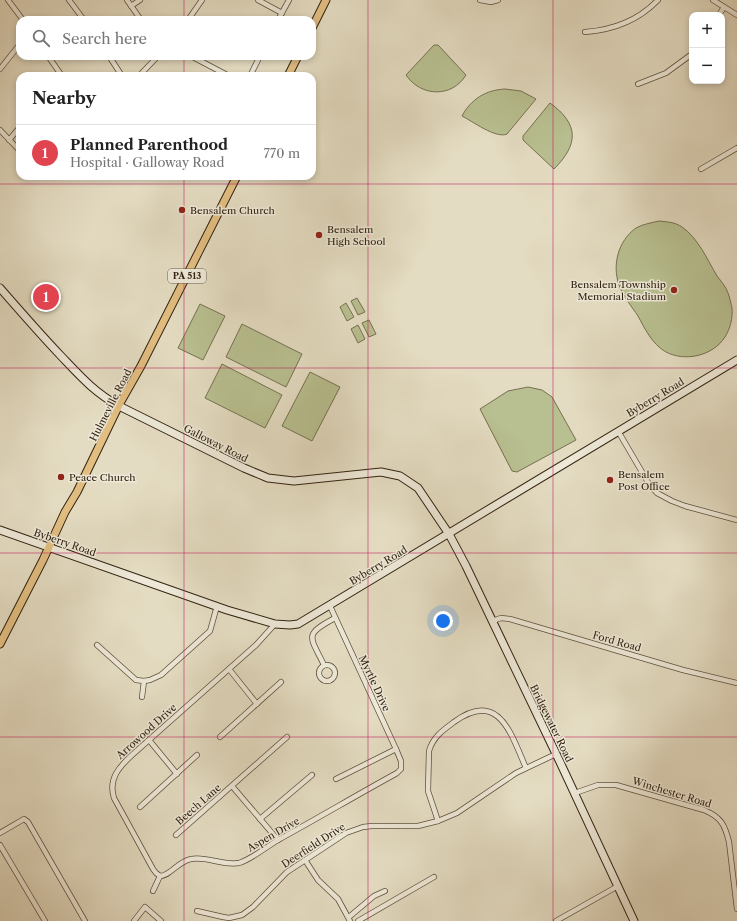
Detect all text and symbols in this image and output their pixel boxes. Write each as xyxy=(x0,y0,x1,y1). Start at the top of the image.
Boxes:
map controls xyxy=(689,12,725,84)
button: + xyxy=(689,12,725,48)
search box xyxy=(16,16,316,60)
icon: search xyxy=(30,27,52,49)
text: Search here xyxy=(62,29,147,48)
button: − xyxy=(689,48,725,84)
text: Nearby xyxy=(32,88,96,108)
text: Planned Parenthood xyxy=(70,135,228,154)
text: 1 xyxy=(42,145,48,161)
text: 770 m xyxy=(263,145,300,161)
text: Hospital · Galloway Road xyxy=(70,154,224,170)
place label: Bensalem Church xyxy=(190,204,275,217)
marker: Bensalem Church xyxy=(177,205,187,215)
place label: Bensalem High School xyxy=(327,223,386,248)
marker: Bensalem High School xyxy=(314,230,324,240)
road number: PA 513 xyxy=(168,269,206,283)
place label: Bensalem Township Memorial Stadium xyxy=(571,278,667,303)
pin: 1 xyxy=(33,282,59,312)
marker: Bensalem Township Memorial Stadium xyxy=(669,285,679,295)
street label: Hulmeville Road xyxy=(87,367,134,444)
street label: Byberry Road xyxy=(624,375,687,420)
street label: Galloway Road xyxy=(181,422,250,465)
place label: Bensalem Post Office xyxy=(618,468,670,493)
place label: Peace Church xyxy=(69,471,136,484)
marker: Peace Church xyxy=(56,472,66,482)
marker: Bensalem Post Office xyxy=(605,475,615,485)
street label: Byberry Road xyxy=(32,526,98,559)
street label: Byberry Road xyxy=(347,543,410,588)
your location xyxy=(433,611,453,631)
street label: Ford Road xyxy=(591,628,643,655)
street label: Myrtle Drive xyxy=(356,653,393,714)
street label: Bridgewater Road xyxy=(527,682,576,764)
street label: Arrowood Drive xyxy=(113,701,179,762)
street label: Winchester Road xyxy=(630,774,713,811)
street label: Beech Lane xyxy=(173,781,224,828)
street label: Aspen Drive xyxy=(244,814,302,855)
street label: Deerfield Drive xyxy=(279,820,348,871)

